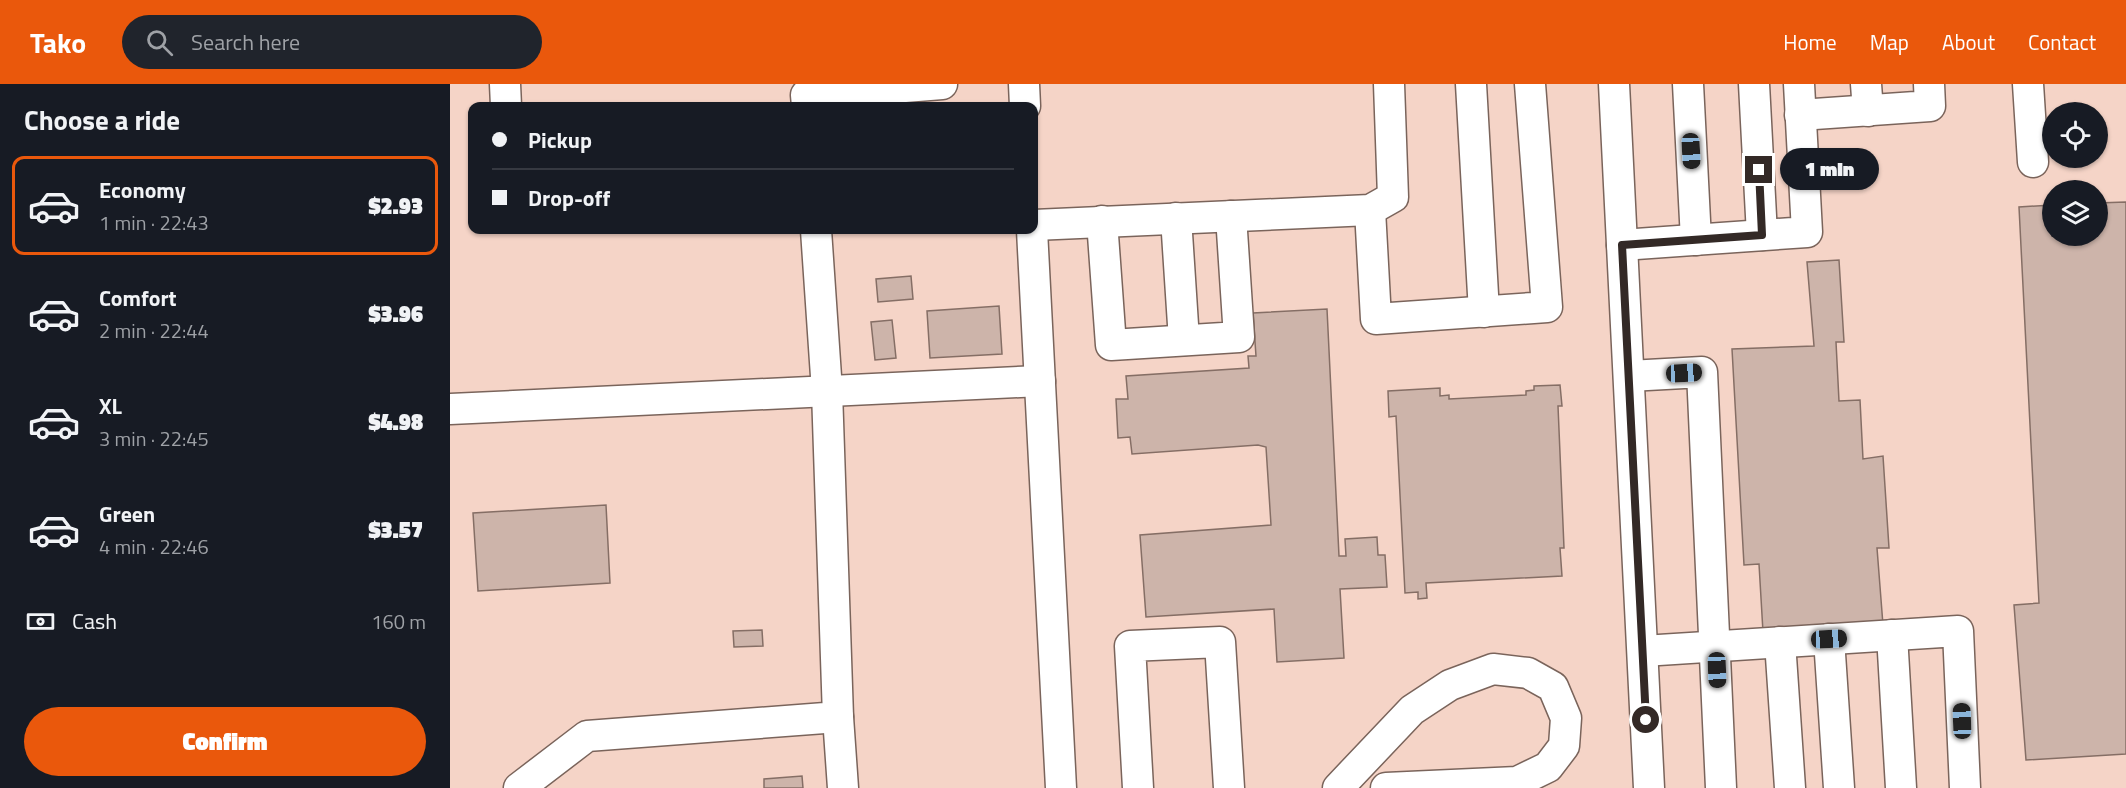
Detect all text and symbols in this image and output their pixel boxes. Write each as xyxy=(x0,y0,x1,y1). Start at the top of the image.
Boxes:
search box xyxy=(122,15,542,69)
text: Tako xyxy=(30,21,86,64)
text: Search here xyxy=(191,25,300,59)
icon: search xyxy=(143,26,176,59)
text: Home xyxy=(1783,26,1837,58)
text: Map xyxy=(1870,26,1909,58)
text: About xyxy=(1942,26,1995,58)
text: Contact xyxy=(2028,26,2096,58)
text: Choose a ride xyxy=(24,99,180,140)
map controls xyxy=(2042,102,2108,246)
button: locate xyxy=(2042,102,2108,168)
text: Pickup xyxy=(528,123,592,157)
car xyxy=(1681,133,1701,169)
callout: 1 min xyxy=(1780,149,1879,191)
text: 1 min xyxy=(1805,153,1854,184)
route end xyxy=(1745,156,1772,183)
text: Economy xyxy=(99,173,186,207)
icon: car xyxy=(27,179,81,233)
button: layers xyxy=(2042,180,2108,246)
text: Drop-off xyxy=(528,181,610,215)
text: $2.93 xyxy=(368,189,423,223)
text: 1 min · 22:43 xyxy=(99,207,209,238)
text: Comfort xyxy=(99,281,177,315)
icon: car xyxy=(27,287,81,341)
text: $3.96 xyxy=(368,297,423,331)
text: 2 min · 22:44 xyxy=(99,315,209,346)
car xyxy=(1666,363,1702,383)
text: XL xyxy=(99,389,122,423)
icon: car xyxy=(27,395,81,449)
text: $4.98 xyxy=(368,405,423,439)
text: 3 min · 22:45 xyxy=(99,423,209,454)
text: Green xyxy=(99,497,155,531)
icon: car xyxy=(27,503,81,557)
text: $3.57 xyxy=(368,513,423,547)
text: 4 min · 22:46 xyxy=(99,531,209,562)
text: Cash xyxy=(72,604,117,638)
icon: cash xyxy=(24,605,57,638)
text: 160 m xyxy=(371,606,426,637)
car xyxy=(1811,629,1847,649)
car xyxy=(1707,652,1727,688)
car xyxy=(1952,703,1972,739)
route start xyxy=(1632,706,1659,733)
button: Confirm xyxy=(24,707,426,776)

